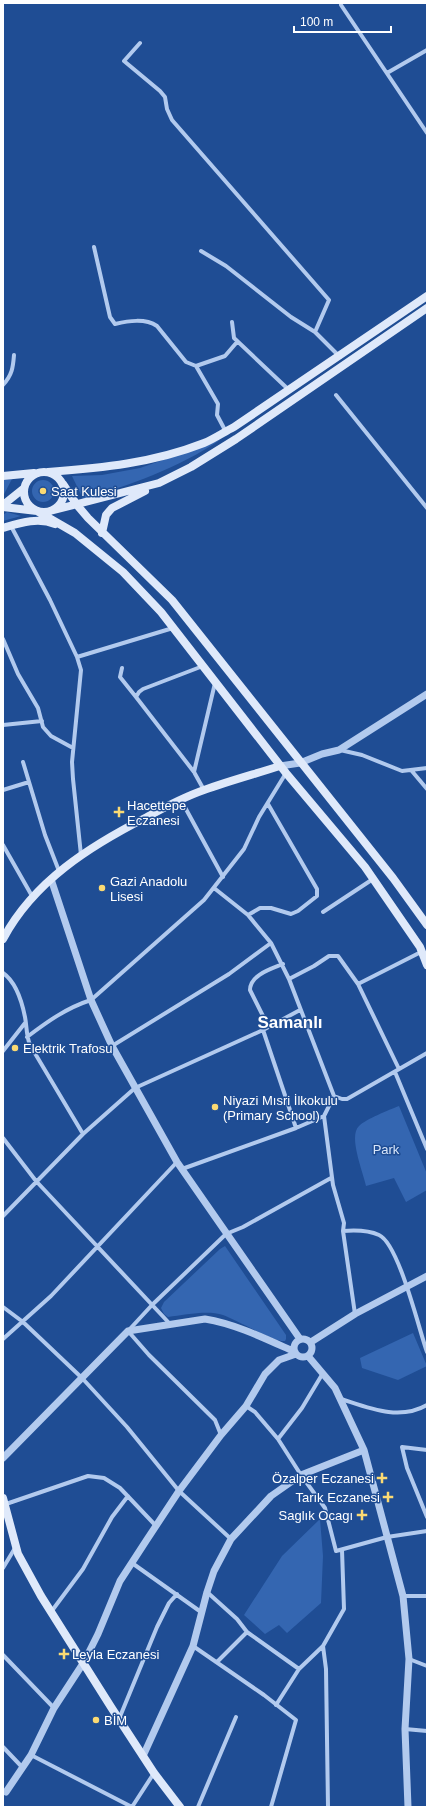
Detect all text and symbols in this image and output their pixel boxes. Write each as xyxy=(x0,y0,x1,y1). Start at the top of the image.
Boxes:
scale bar xyxy=(294,8,391,34)
text: 100 m xyxy=(300,15,333,29)
place label: Saat Kulesi xyxy=(51,484,117,499)
marker: Saat Kulesi xyxy=(38,486,48,496)
place label: Hacettepe Eczanesi xyxy=(127,798,186,828)
marker: Hacettepe Eczanesi xyxy=(114,807,124,817)
place label: Gazi Anadolu Lisesi xyxy=(110,874,187,904)
marker: Gazi Anadolu Lisesi xyxy=(97,883,107,893)
district label: Samanlı xyxy=(257,1013,323,1032)
place label: Elektrik Trafosu xyxy=(23,1041,113,1056)
marker: Elektrik Trafosu xyxy=(10,1043,20,1053)
place label: Niyazi Mısri İlkokulu (Primary School) xyxy=(223,1093,338,1123)
marker: Niyazi Mısri İlkokulu (Primary School) xyxy=(210,1102,220,1112)
park label: Park xyxy=(373,1142,400,1157)
place label: Özalper Eczanesi xyxy=(272,1471,374,1486)
marker: Özalper Eczanesi xyxy=(377,1473,387,1483)
place label: Tarık Eczanesi xyxy=(295,1490,380,1505)
marker: Tarık Eczanesi xyxy=(383,1492,393,1502)
place label: Saglık Ocagı xyxy=(279,1508,353,1523)
marker: Saglık Ocagı xyxy=(356,1509,368,1521)
place label: Leyla Eczanesi xyxy=(72,1647,160,1662)
marker: Leyla Eczanesi xyxy=(59,1649,69,1659)
place label: BİM xyxy=(104,1713,127,1728)
marker: BİM xyxy=(91,1715,101,1725)

